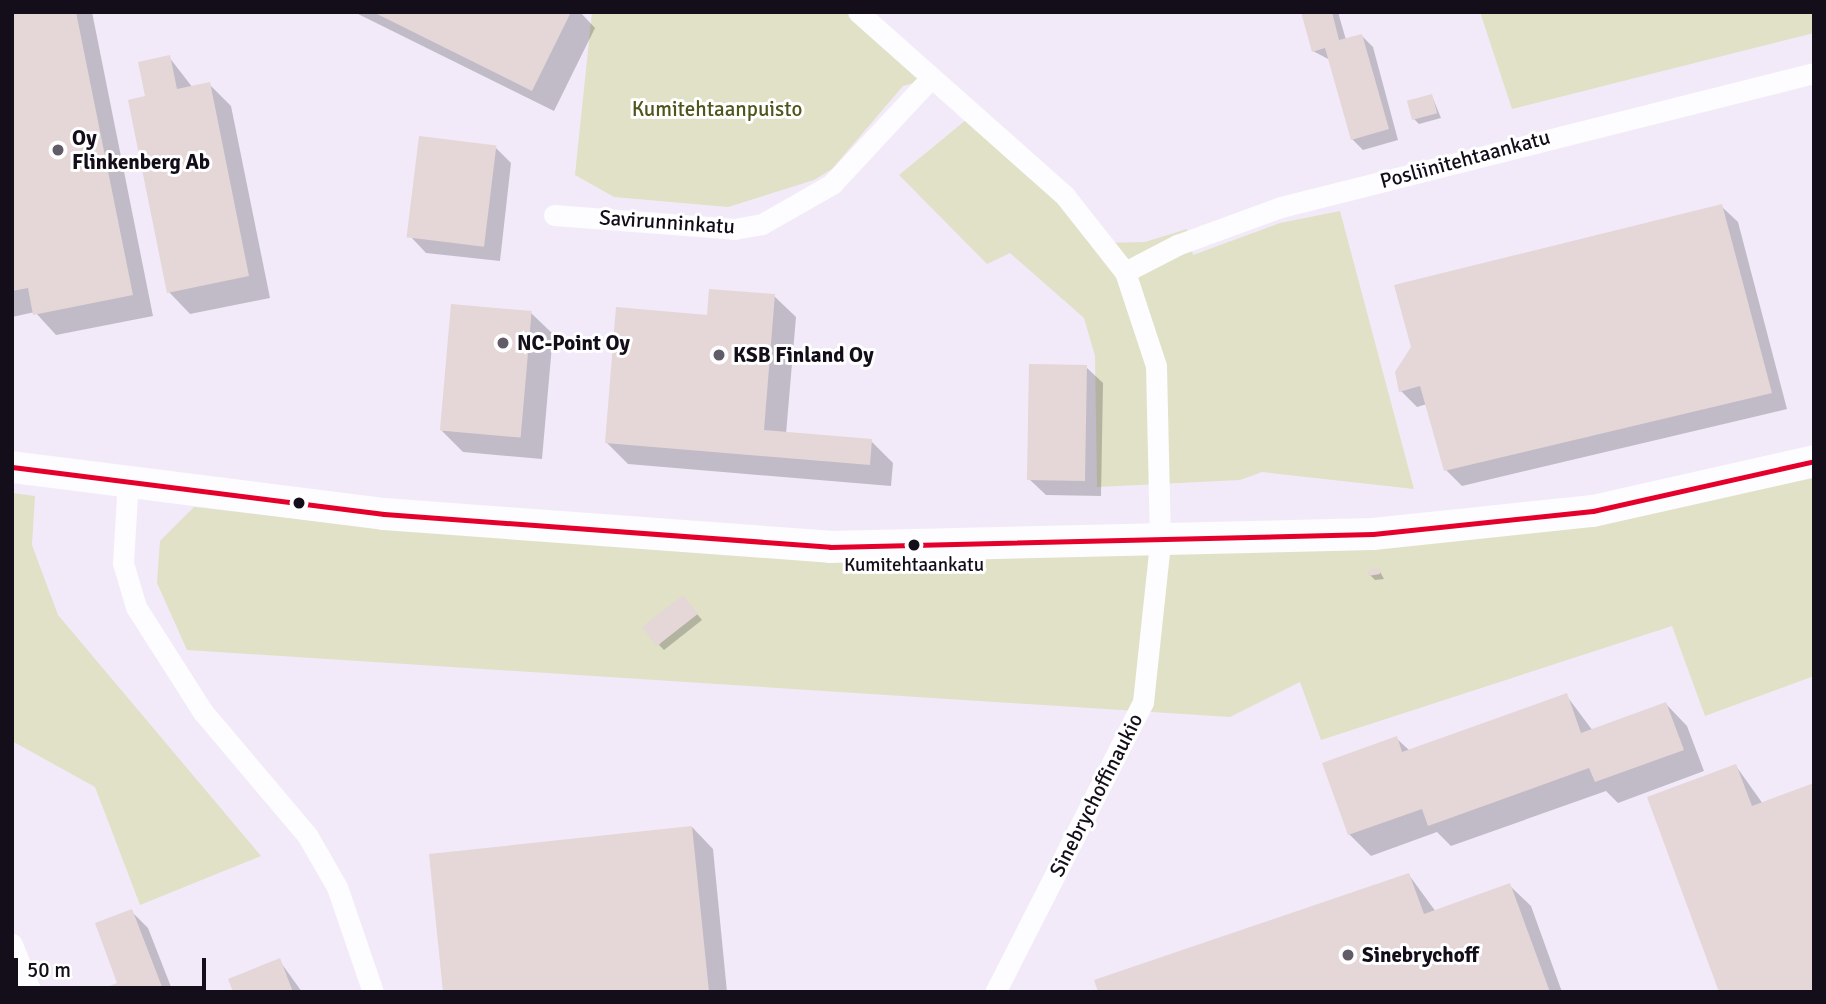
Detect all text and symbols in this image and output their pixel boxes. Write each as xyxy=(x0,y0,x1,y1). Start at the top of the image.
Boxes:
park label: Kumitehtaanpuisto xyxy=(632,96,802,122)
street label: Posliinitehtaankatu xyxy=(1377,124,1553,194)
place label: Oy Flinkenberg Ab xyxy=(72,125,210,175)
marker: Oy Flinkenberg Ab xyxy=(50,142,66,158)
street label: Savirunninkatu xyxy=(598,205,736,239)
place label: NC-Point Oy xyxy=(517,330,630,356)
marker: NC-Point Oy xyxy=(495,335,511,351)
place label: KSB Finland Oy xyxy=(733,342,874,368)
marker: KSB Finland Oy xyxy=(711,347,727,363)
unlabelled marker xyxy=(292,496,306,510)
marker: Kumitehtaankatu xyxy=(907,538,921,552)
place label: Kumitehtaankatu xyxy=(844,555,984,577)
street label: Sinebrychoffinaukio xyxy=(1044,709,1148,881)
place label: Sinebrychoff xyxy=(1362,942,1479,968)
scale bar xyxy=(18,944,210,988)
marker: Sinebrychoff xyxy=(1340,947,1356,963)
text: 50 m xyxy=(27,957,71,983)

